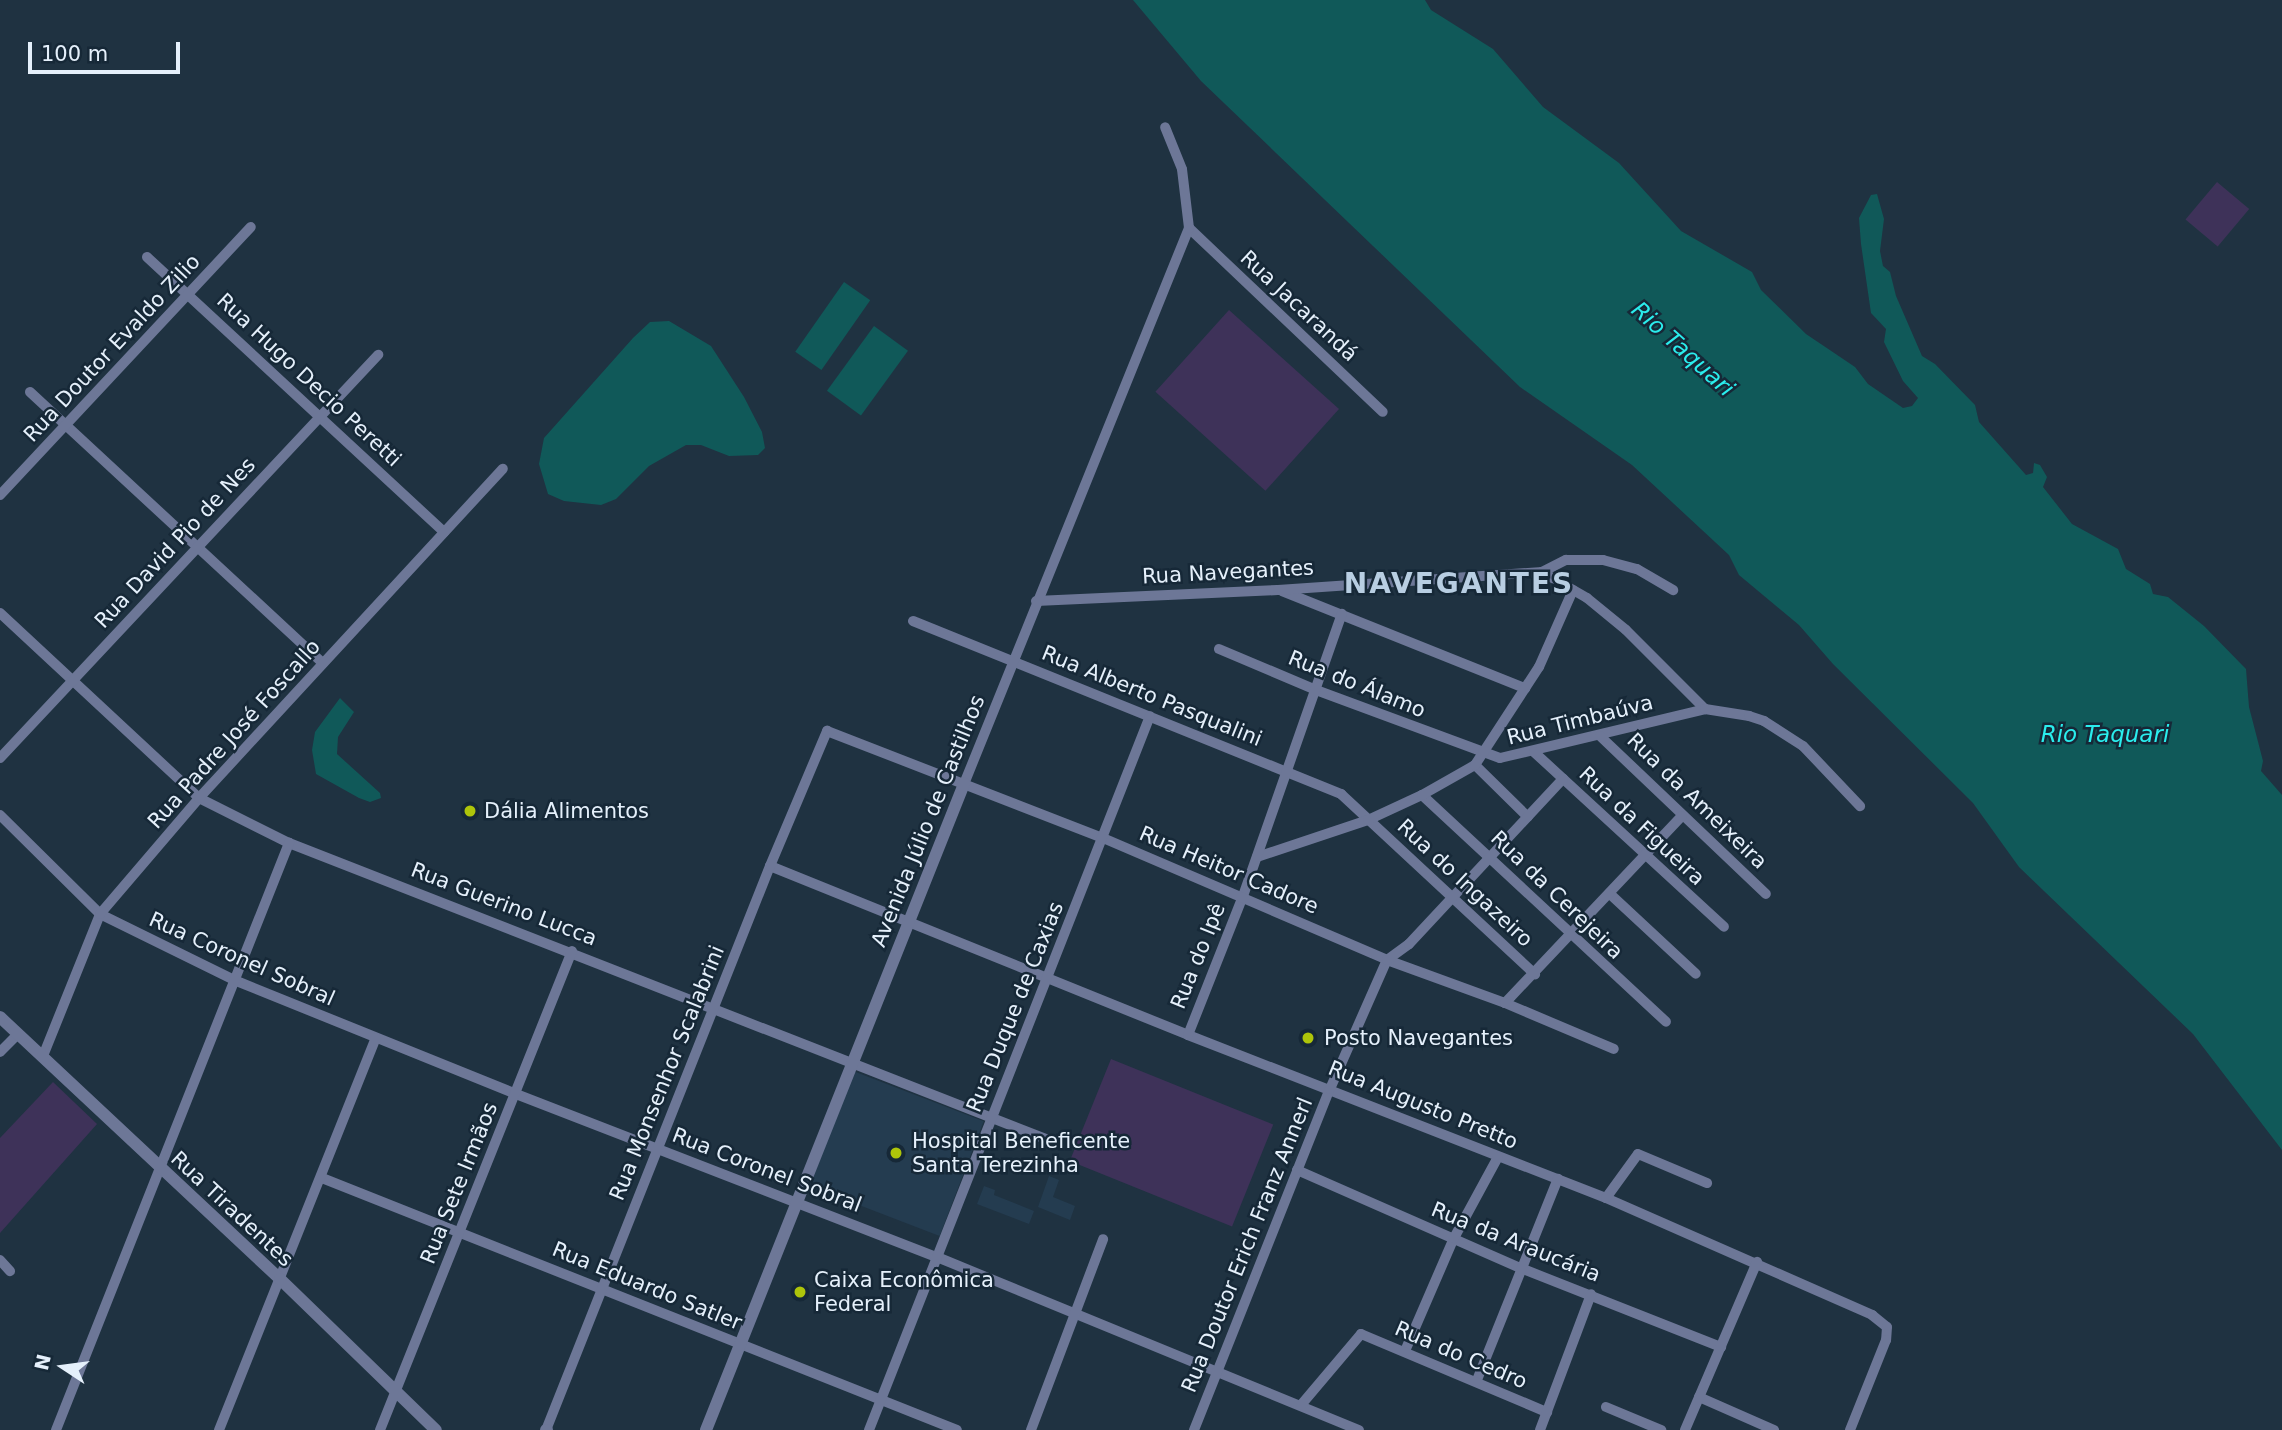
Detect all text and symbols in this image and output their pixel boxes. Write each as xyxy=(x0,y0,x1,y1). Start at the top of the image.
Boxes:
scale bar xyxy=(32,28,184,72)
text: 100 m xyxy=(41,42,108,66)
street label: Rua Jacarandá xyxy=(1235,245,1363,367)
street label: Rua Doutor Evaldo Zilio xyxy=(18,249,206,447)
street label: Rua Hugo Decio Peretti xyxy=(212,288,406,472)
water label: Rio Taquari xyxy=(1626,296,1740,402)
street label: Rua David Pio de Nes xyxy=(89,453,261,633)
street label: Rua Navegantes xyxy=(1141,555,1315,589)
district label: NAVEGANTES xyxy=(1345,567,1573,601)
street label: Rua Padre José Foscallo xyxy=(142,634,326,834)
street label: Rua Alberto Pasqualini xyxy=(1038,640,1266,752)
street label: Rua do Álamo xyxy=(1285,645,1429,723)
street label: Rua Timbaúva xyxy=(1504,690,1656,750)
street label: Avenida Júlio de Castilhos xyxy=(866,691,990,951)
water label: Rio Taquari xyxy=(2041,720,2169,748)
street label: Rua da Ameixeira xyxy=(1622,728,1772,874)
street label: Rua da Figueira xyxy=(1574,761,1710,891)
place label: Dália Alimentos xyxy=(484,798,649,824)
marker: Dália Alimentos xyxy=(462,803,478,819)
street label: Rua do Ingazeiro xyxy=(1392,814,1538,952)
street label: Rua Heitor Cadore xyxy=(1136,821,1322,919)
street label: Rua da Cerejeira xyxy=(1486,825,1628,965)
street label: Rua Guerino Lucca xyxy=(408,857,600,951)
street label: Rua Duque de Caxias xyxy=(961,898,1069,1116)
street label: Rua do Ipê xyxy=(1165,899,1231,1013)
street label: Rua Coronel Sobral xyxy=(145,907,339,1011)
street label: Rua Monsenhor Scalabrini xyxy=(604,942,730,1204)
place label: Posto Navegantes xyxy=(1324,1025,1513,1051)
marker: Posto Navegantes xyxy=(1298,1028,1318,1048)
street label: Rua Augusto Pretto xyxy=(1325,1055,1521,1155)
street label: Rua Doutor Erich Franz Annerl xyxy=(1176,1094,1318,1396)
street label: Rua Sete Irmãos xyxy=(415,1098,503,1268)
street label: Rua Coronel Sobral xyxy=(669,1122,865,1218)
place label: Hospital Beneficente Santa Terezinha xyxy=(912,1128,1130,1178)
marker: Hospital Beneficente Santa Terezinha xyxy=(886,1143,906,1163)
street label: Rua Tiradentes xyxy=(166,1146,298,1272)
street label: Rua da Araucária xyxy=(1428,1197,1604,1287)
street label: Rua Eduardo Satler xyxy=(549,1236,745,1336)
place label: Caixa Econômica Federal xyxy=(814,1267,994,1317)
marker: Caixa Econômica Federal xyxy=(792,1284,808,1300)
street label: Rua do Cedro xyxy=(1391,1316,1531,1394)
north arrow xyxy=(28,1332,98,1402)
text: N xyxy=(30,1352,55,1372)

